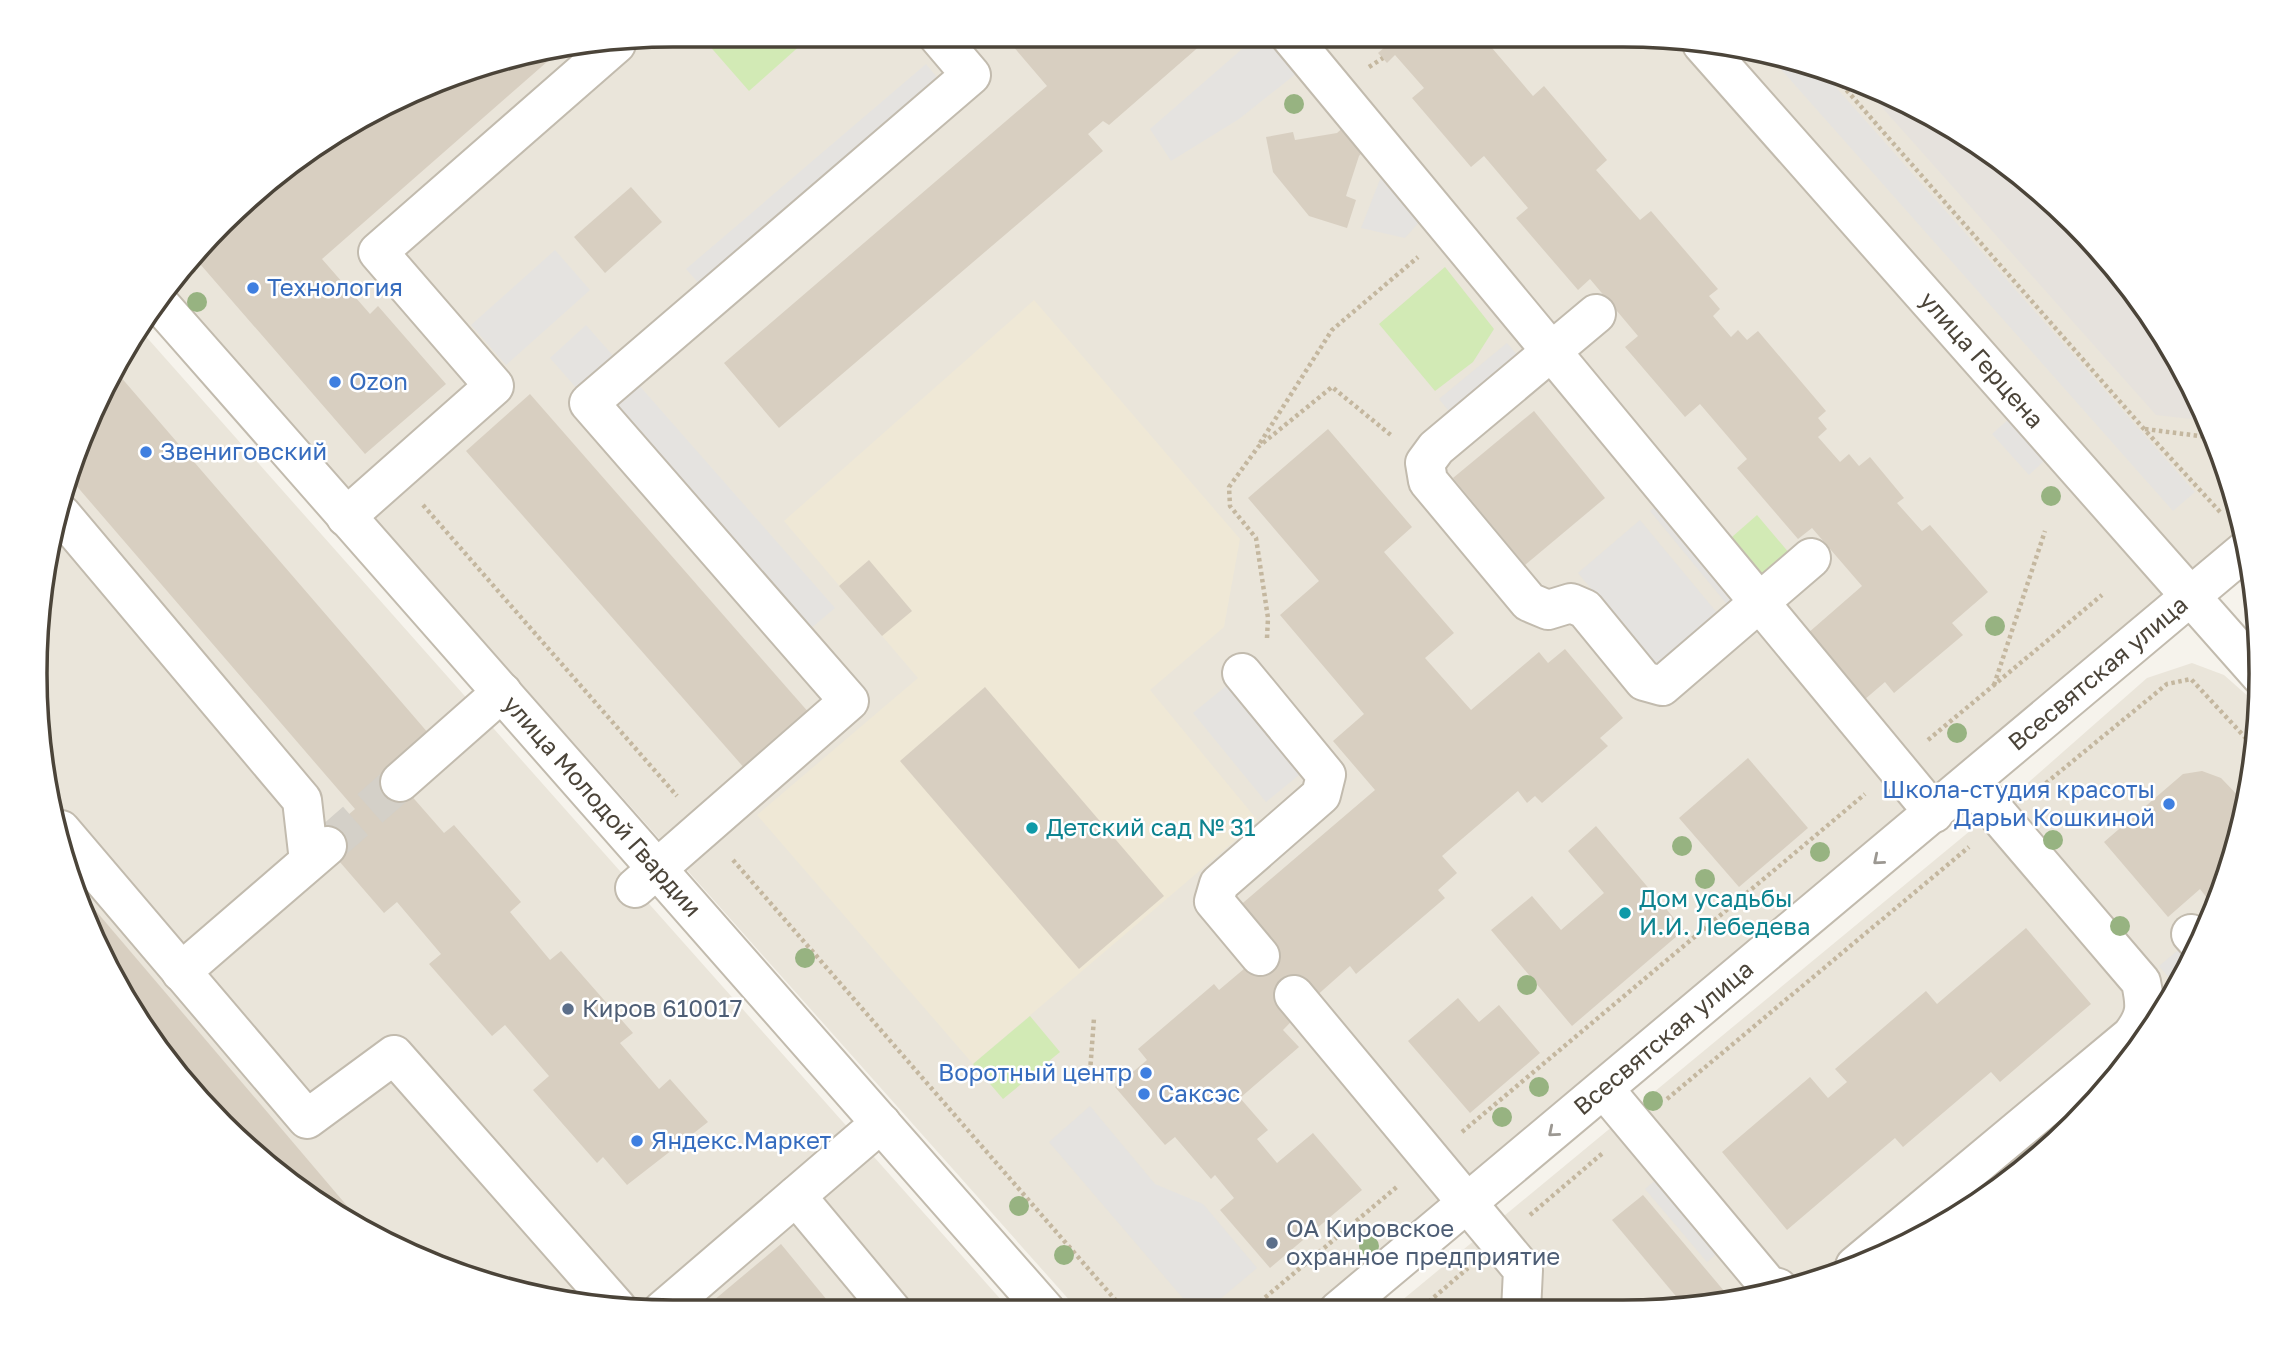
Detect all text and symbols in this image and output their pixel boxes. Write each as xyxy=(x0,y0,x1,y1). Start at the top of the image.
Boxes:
place label: Технология xyxy=(267,272,403,301)
marker: Технология xyxy=(245,280,261,296)
street label: улица Герцена xyxy=(1915,285,2051,433)
place label: Ozon xyxy=(349,366,408,395)
marker: Ozon xyxy=(327,374,343,390)
place label: Звениговский xyxy=(160,436,327,465)
marker: Звениговский xyxy=(138,444,154,460)
street label: Всесвятская улица xyxy=(2002,589,2193,756)
street label: улица Молодой Гвардии xyxy=(498,689,708,922)
place label: Школа-студия красоты Дарьи Кошкиной xyxy=(1882,774,2155,831)
marker: Школа-студия красоты Дарьи Кошкиной xyxy=(2161,796,2177,812)
place label: Детский сад № 31 xyxy=(1046,812,1256,841)
marker: Детский сад № 31 xyxy=(1024,820,1040,836)
one-way arrow xyxy=(1873,852,1885,865)
place label: Дом усадьбы И.И. Лебедева xyxy=(1639,883,1810,940)
marker: Дом усадьбы И.И. Лебедева xyxy=(1617,905,1633,921)
street label: Всесвятская улица xyxy=(1567,953,1758,1120)
place label: Киров 610017 xyxy=(582,993,742,1022)
marker: Киров 610017 xyxy=(560,1001,576,1017)
place label: Воротный центр xyxy=(938,1057,1132,1086)
marker: Воротный центр xyxy=(1138,1065,1154,1081)
place label: Саксэс xyxy=(1158,1078,1240,1107)
marker: Саксэс xyxy=(1136,1086,1152,1102)
one-way arrow xyxy=(1548,1124,1561,1136)
place label: Яндекс.Маркет xyxy=(651,1125,832,1154)
marker: Яндекс.Маркет xyxy=(629,1133,645,1149)
place label: ОА Кировское охранное предприятие xyxy=(1286,1213,1560,1270)
marker: ОА Кировское охранное предприятие xyxy=(1264,1235,1280,1251)

